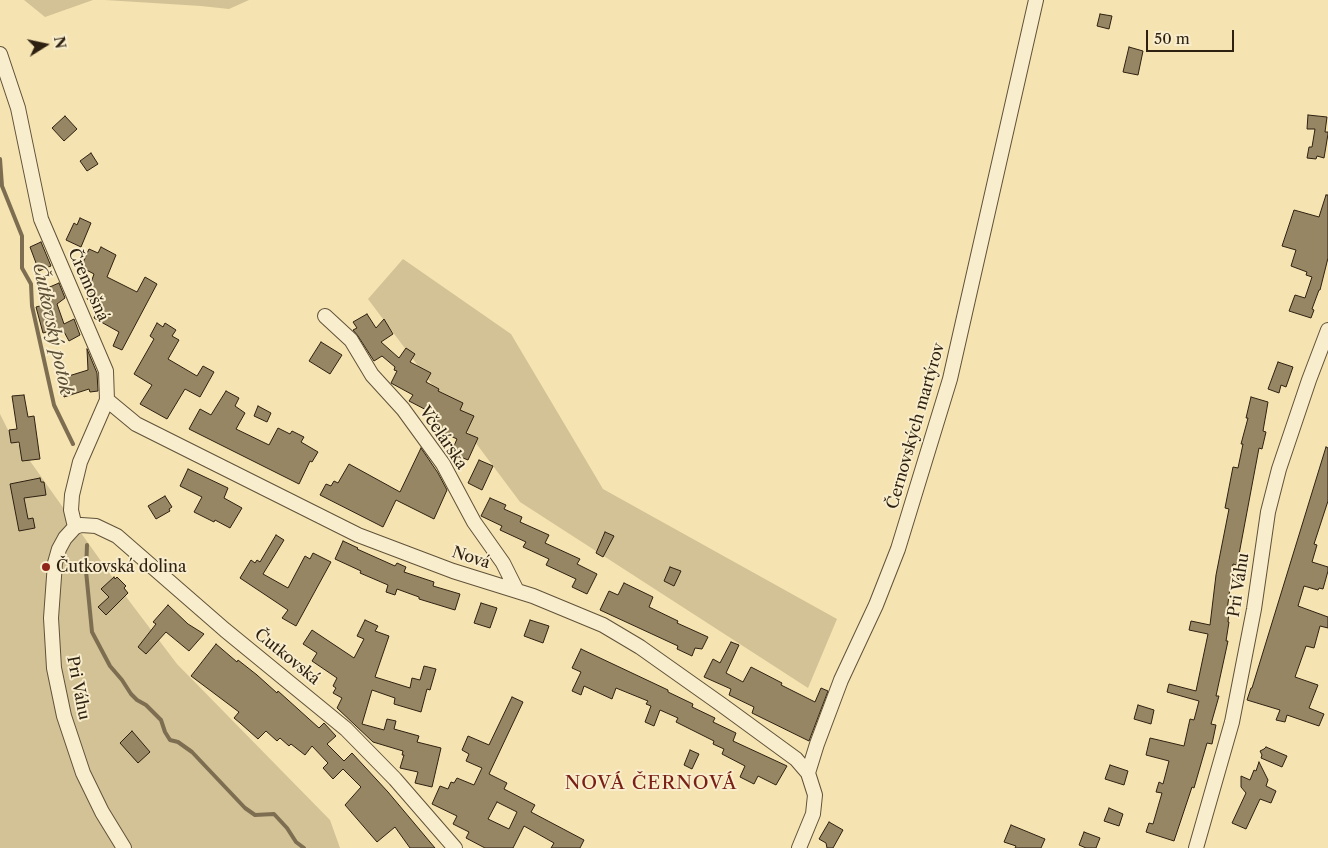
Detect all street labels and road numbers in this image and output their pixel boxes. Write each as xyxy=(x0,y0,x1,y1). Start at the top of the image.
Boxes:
street label: Čremošná xyxy=(63,245,113,325)
street label: Černovských martýrov xyxy=(883,341,949,511)
street label: Včelárska xyxy=(415,403,471,473)
street label: Nová xyxy=(450,543,492,573)
street label: Pri Váhu xyxy=(1224,551,1254,619)
street label: Čutkovská xyxy=(250,625,324,689)
street label: Pri Váhu xyxy=(62,654,94,722)

